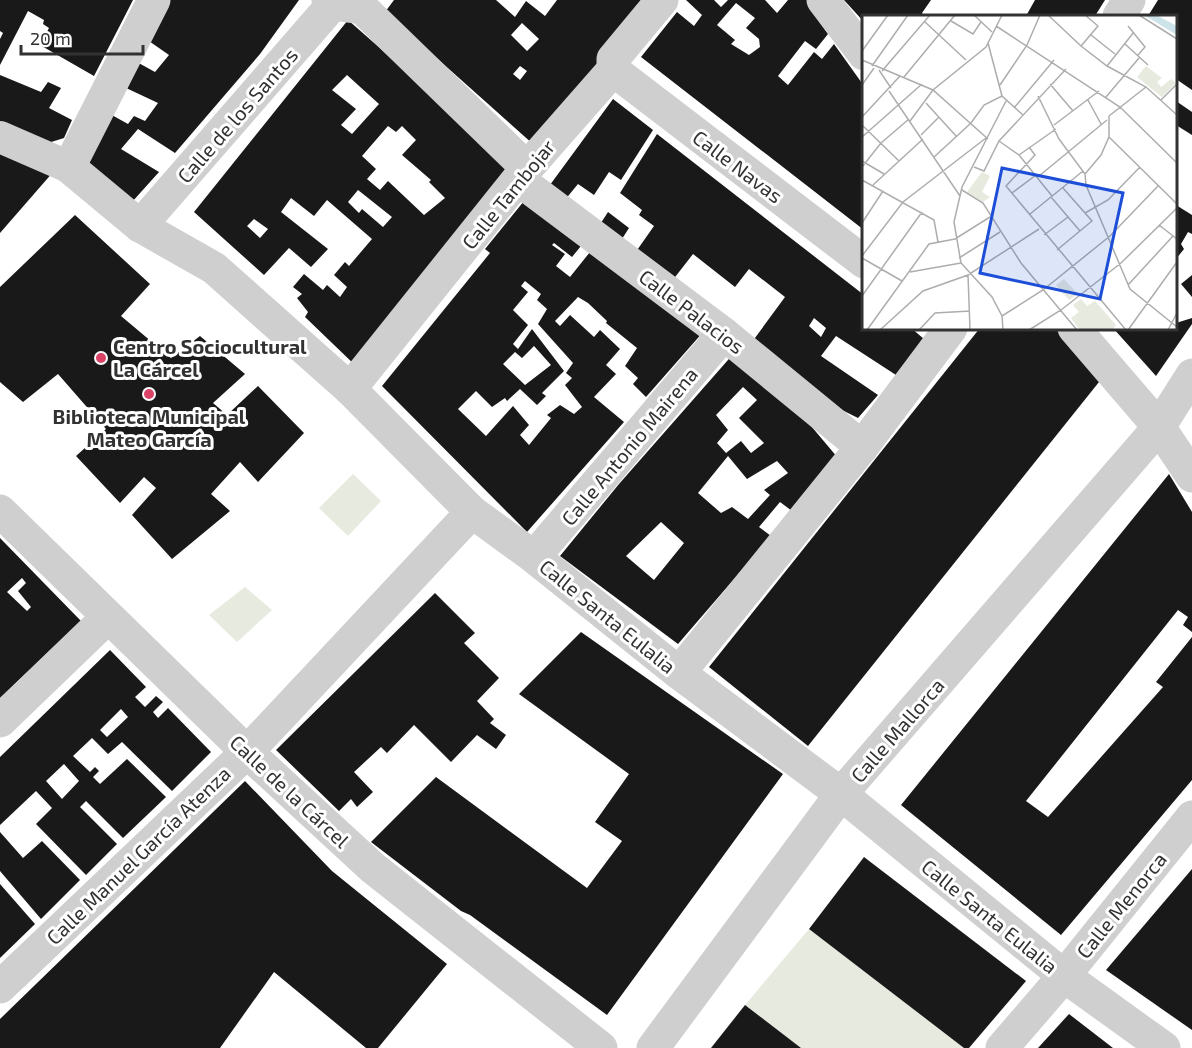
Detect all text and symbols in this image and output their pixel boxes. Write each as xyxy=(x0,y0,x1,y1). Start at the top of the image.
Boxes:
inset map xyxy=(862,15,1177,330)
scale bar xyxy=(21,18,142,56)
text: 20 m xyxy=(30,27,71,49)
street label: Calle de los Santos xyxy=(172,43,302,187)
street label: Calle Navas xyxy=(688,124,788,208)
street label: Calle Tambojar xyxy=(457,134,559,254)
street label: Calle Palacios xyxy=(635,264,749,358)
place label: Centro Sociocultural La Cárcel xyxy=(113,334,307,381)
marker: Centro Sociocultural La Cárcel xyxy=(94,351,108,365)
street label: Calle Antonio Mairena xyxy=(556,362,702,530)
marker: Biblioteca Municipal Mateo García xyxy=(142,387,156,401)
place label: Biblioteca Municipal Mateo García xyxy=(53,404,246,451)
street label: Calle Santa Eulalia xyxy=(535,554,681,678)
street label: Calle Mallorca xyxy=(845,673,949,787)
street label: Calle de la Cárcel xyxy=(226,730,355,852)
street label: Calle Manuel García Atenza xyxy=(41,761,235,949)
street label: Calle Menorca xyxy=(1071,847,1171,963)
street label: Calle Santa Eulalia xyxy=(917,854,1063,978)

